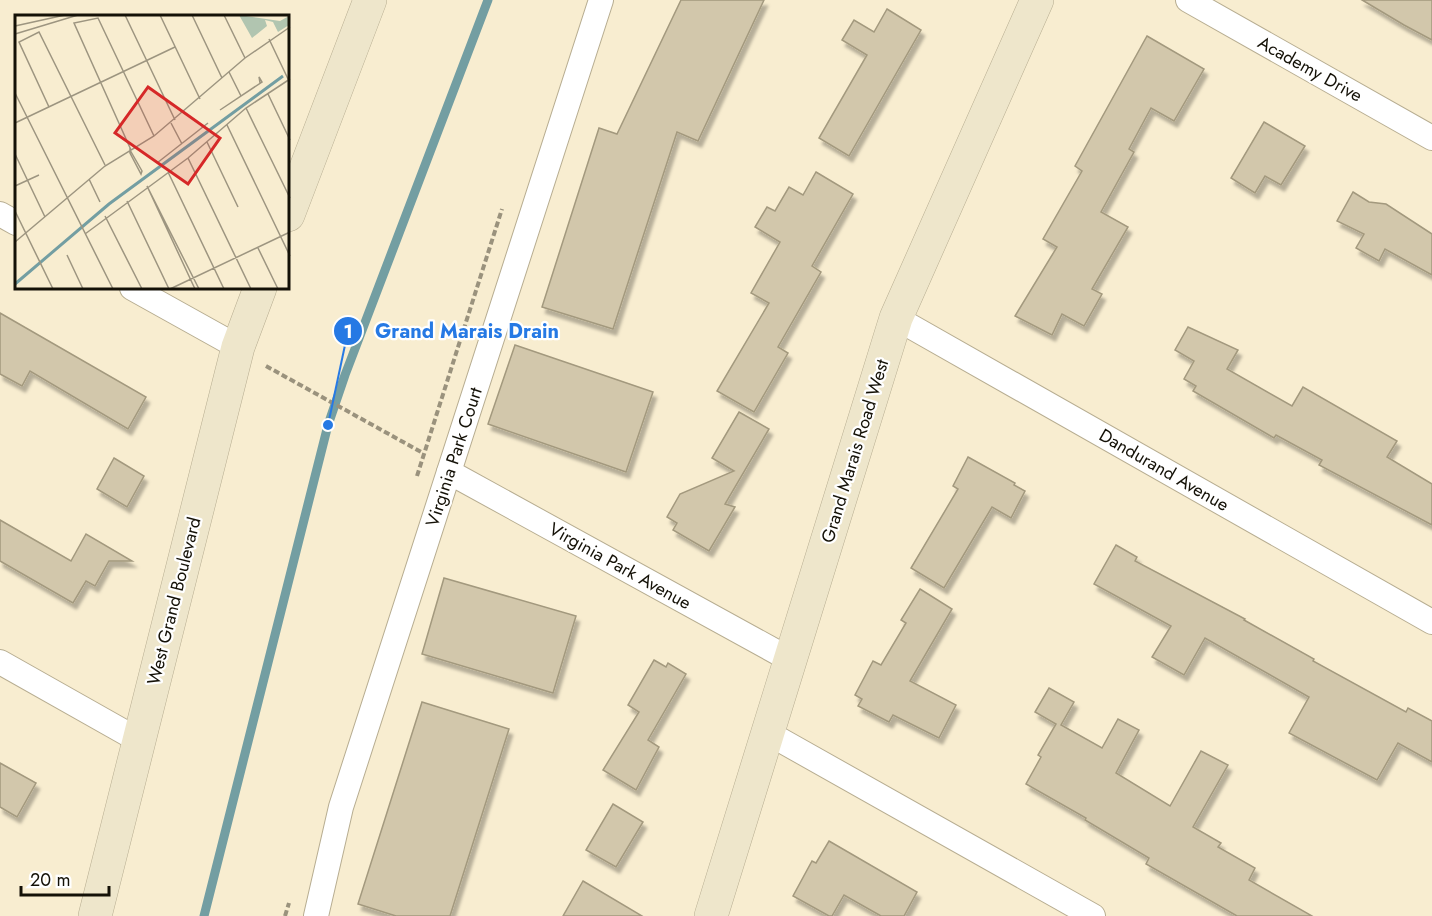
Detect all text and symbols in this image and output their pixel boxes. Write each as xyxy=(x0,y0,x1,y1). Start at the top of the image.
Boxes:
inset map xyxy=(15,15,290,290)
street label: Academy Drive xyxy=(1253,30,1367,108)
callout: Grand Marais Drain xyxy=(333,312,571,350)
text: Grand Marais Drain xyxy=(375,317,559,346)
text: 1 xyxy=(343,319,353,345)
street label: Grand Marais Road West xyxy=(815,355,896,546)
street label: Virginia Park Court xyxy=(419,383,489,530)
street label: Dandurand Avenue xyxy=(1094,422,1234,518)
street label: West Grand Boulevard xyxy=(141,514,207,688)
street label: Virginia Park Avenue xyxy=(544,516,696,616)
scale bar xyxy=(21,859,110,897)
text: 20 m xyxy=(30,867,70,893)

